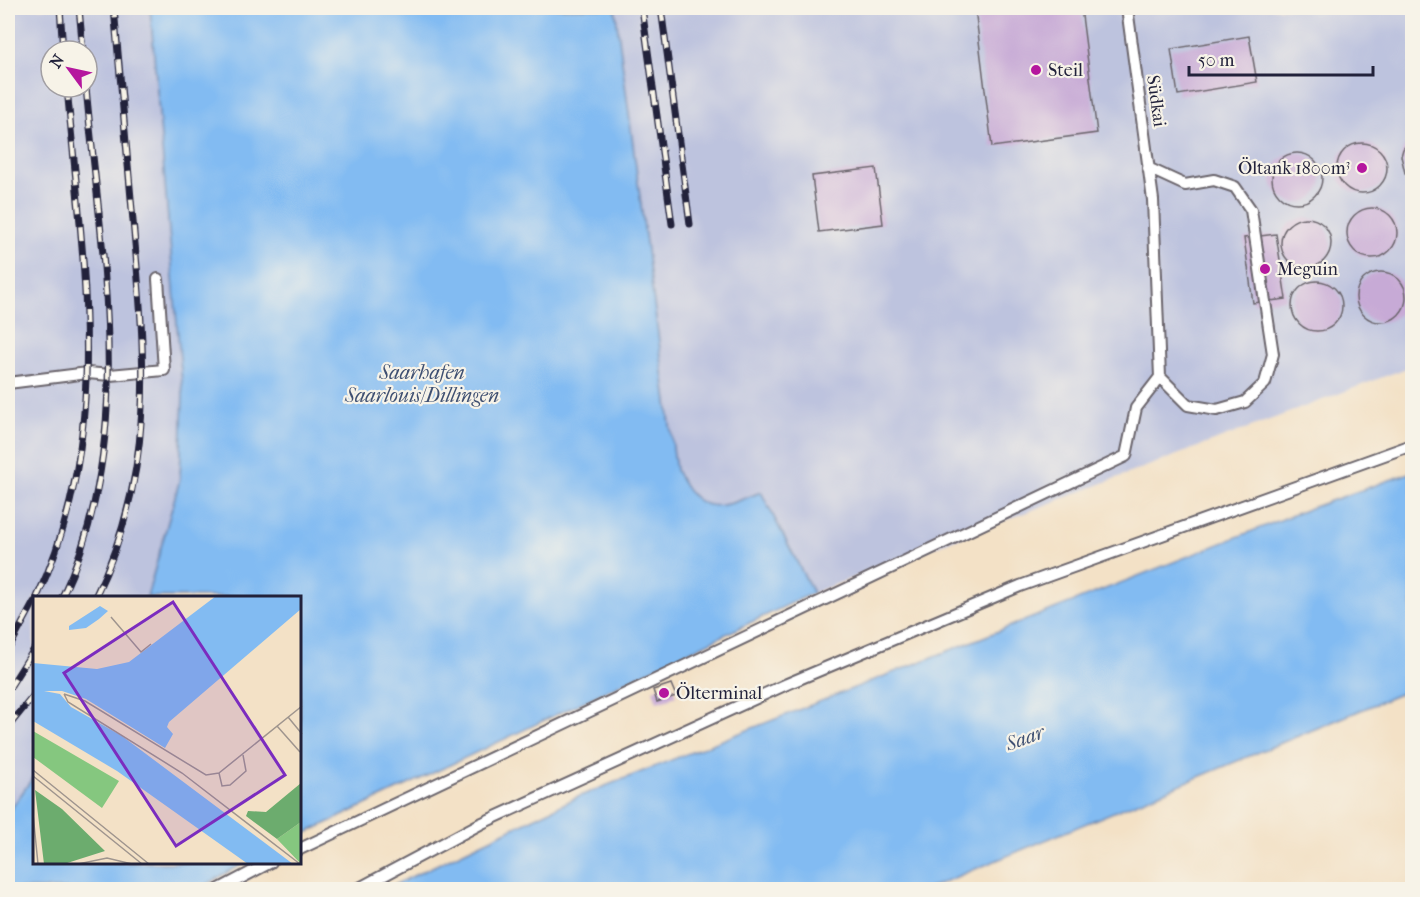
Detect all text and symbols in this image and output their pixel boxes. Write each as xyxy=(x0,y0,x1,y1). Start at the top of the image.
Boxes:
north arrow xyxy=(39,39,99,99)
scale bar xyxy=(1189,39,1374,77)
text: N xyxy=(46,50,69,71)
text: 50 m xyxy=(1198,50,1235,71)
place label: Steil xyxy=(1048,60,1083,81)
marker: Steil xyxy=(1029,63,1043,77)
street label: Südkai xyxy=(1142,74,1170,129)
place label: Öltank 1800m³ xyxy=(1238,157,1350,179)
marker: Öltank 1800m³ xyxy=(1355,161,1369,175)
place label: Meguin xyxy=(1277,259,1339,280)
marker: Meguin xyxy=(1258,262,1272,276)
water label: Saarhafen Saarlouis/Dillingen xyxy=(344,361,499,407)
inset map xyxy=(33,596,302,864)
place label: Ölterminal xyxy=(676,682,762,704)
marker: Ölterminal xyxy=(657,686,671,700)
water label: Saar xyxy=(1001,719,1050,756)

